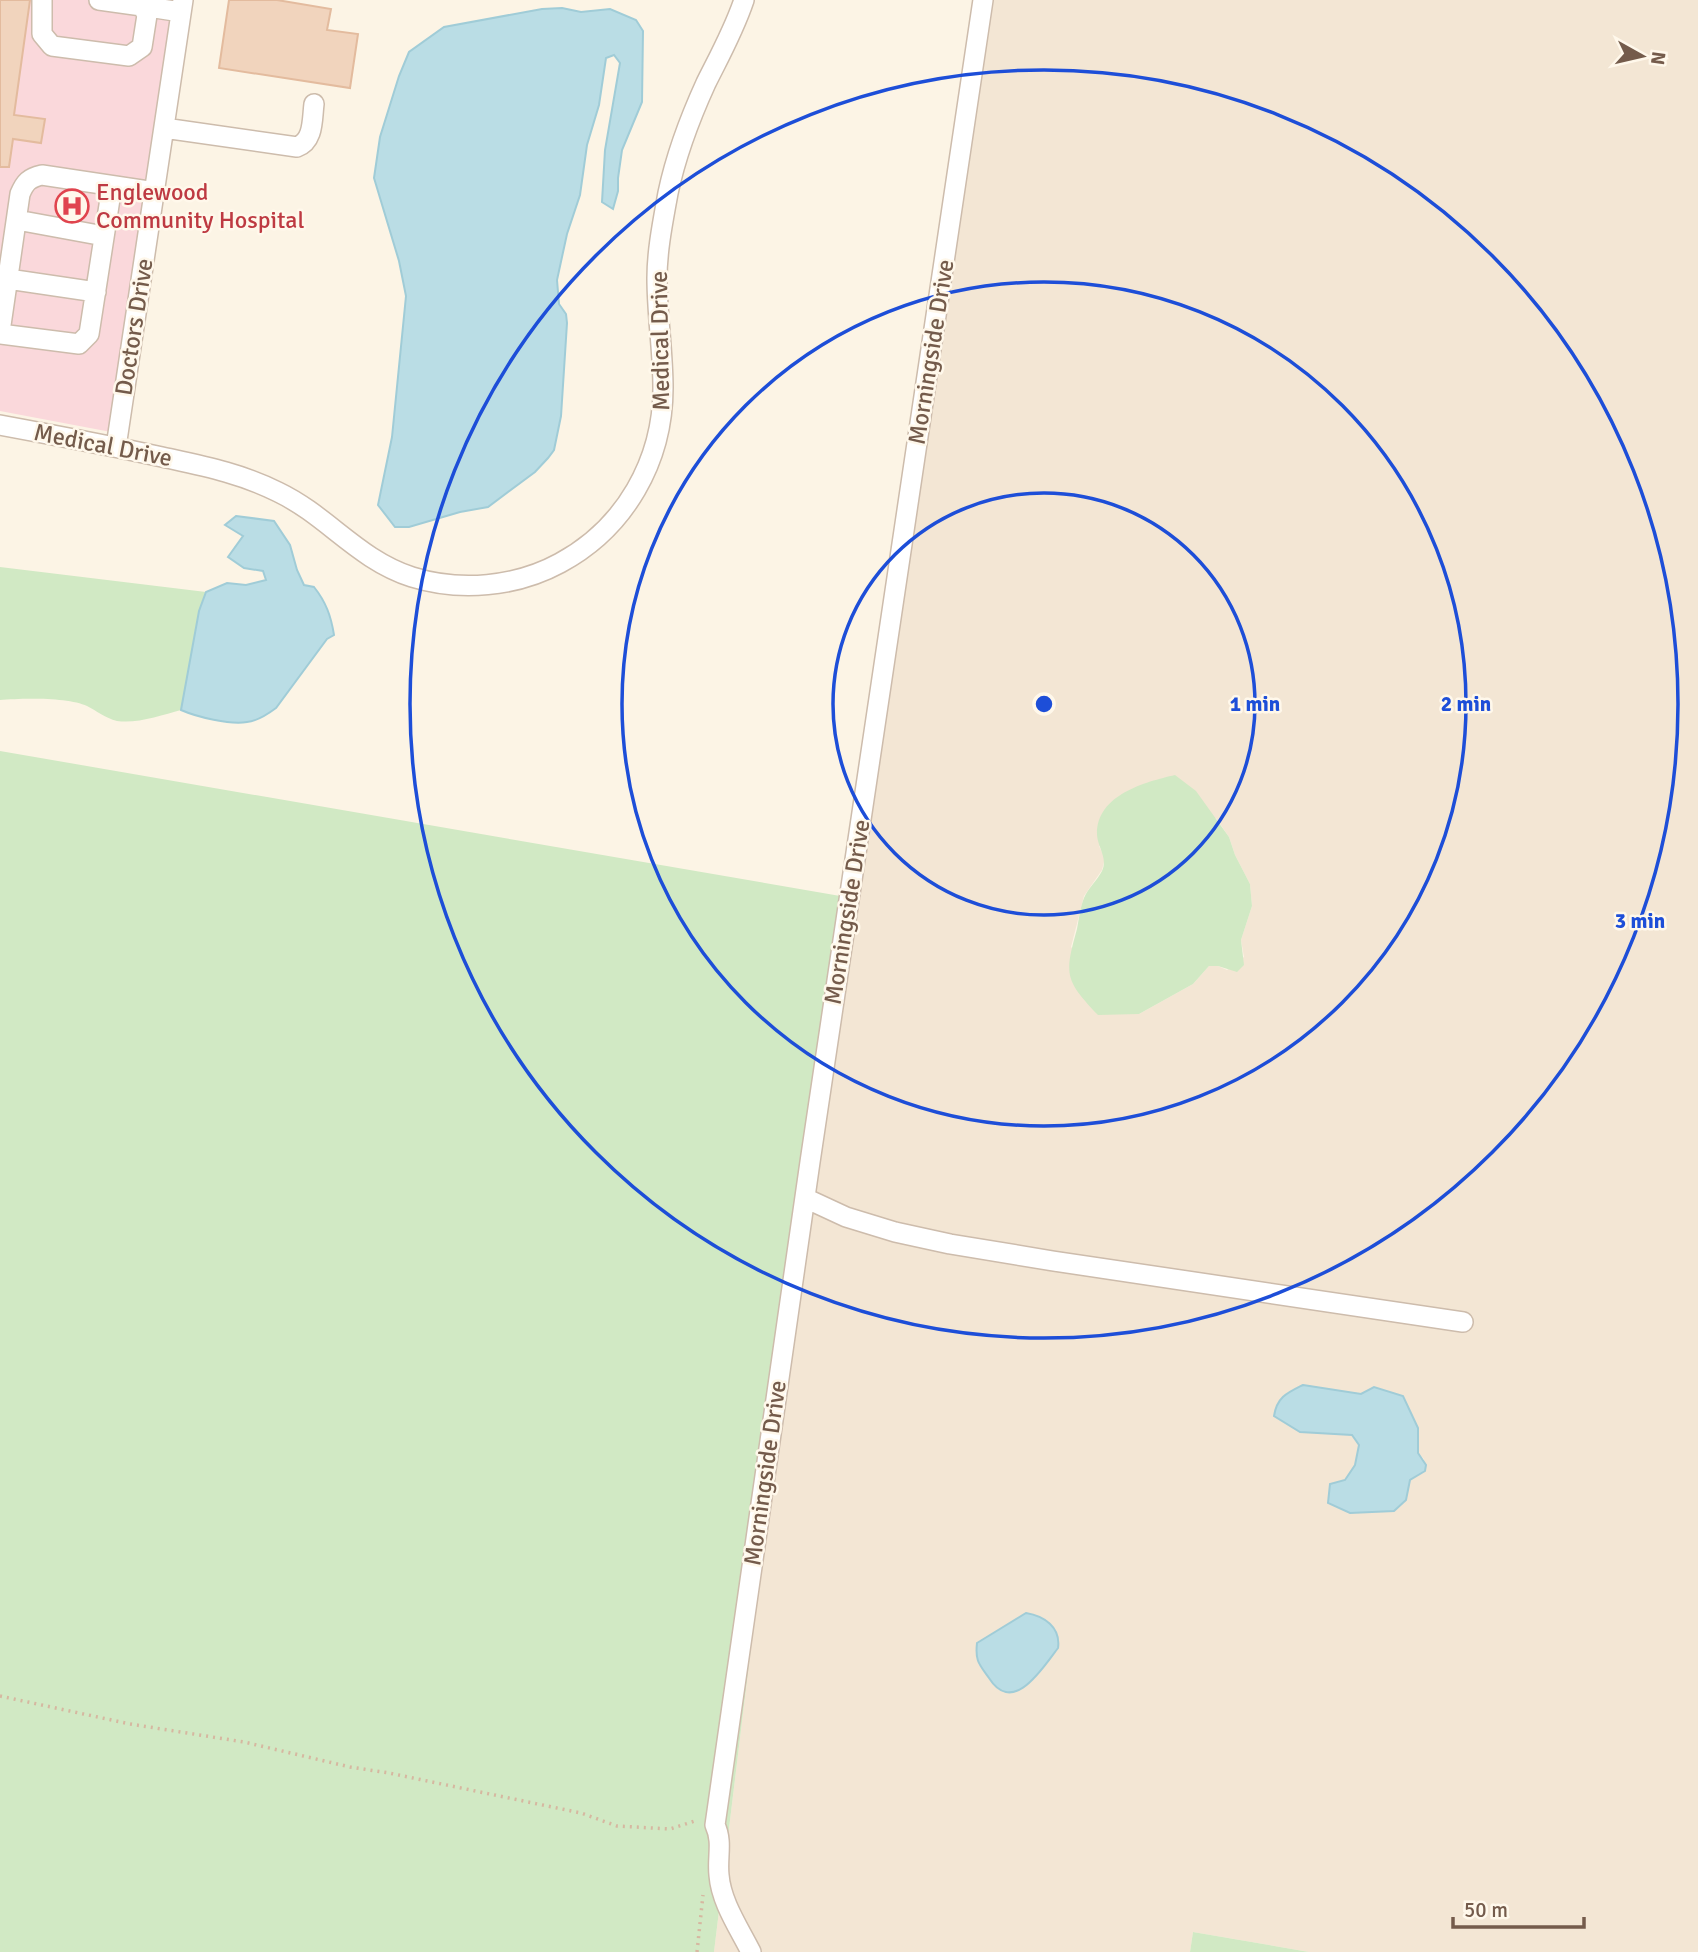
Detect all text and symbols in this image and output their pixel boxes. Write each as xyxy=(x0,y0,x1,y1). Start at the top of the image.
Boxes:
north arrow xyxy=(1607,21,1677,91)
text: N xyxy=(1645,50,1671,66)
place label: Englewood Community Hospital xyxy=(96,177,305,235)
hospital icon: Englewood Community Hospital xyxy=(53,187,91,225)
street label: Doctors Drive xyxy=(108,256,160,398)
street label: Morningside Drive xyxy=(902,257,960,447)
street label: Medical Drive xyxy=(644,271,676,411)
street label: Medical Drive xyxy=(31,417,175,473)
text: 1 min xyxy=(1230,691,1280,717)
text: 2 min xyxy=(1441,691,1491,717)
centre of rings xyxy=(1032,692,1056,716)
street label: Morningside Drive xyxy=(818,817,876,1007)
text: 3 min xyxy=(1615,908,1665,934)
street label: Morningside Drive xyxy=(737,1378,793,1568)
scale bar xyxy=(1453,1885,1584,1929)
text: 50 m xyxy=(1464,1897,1508,1923)

